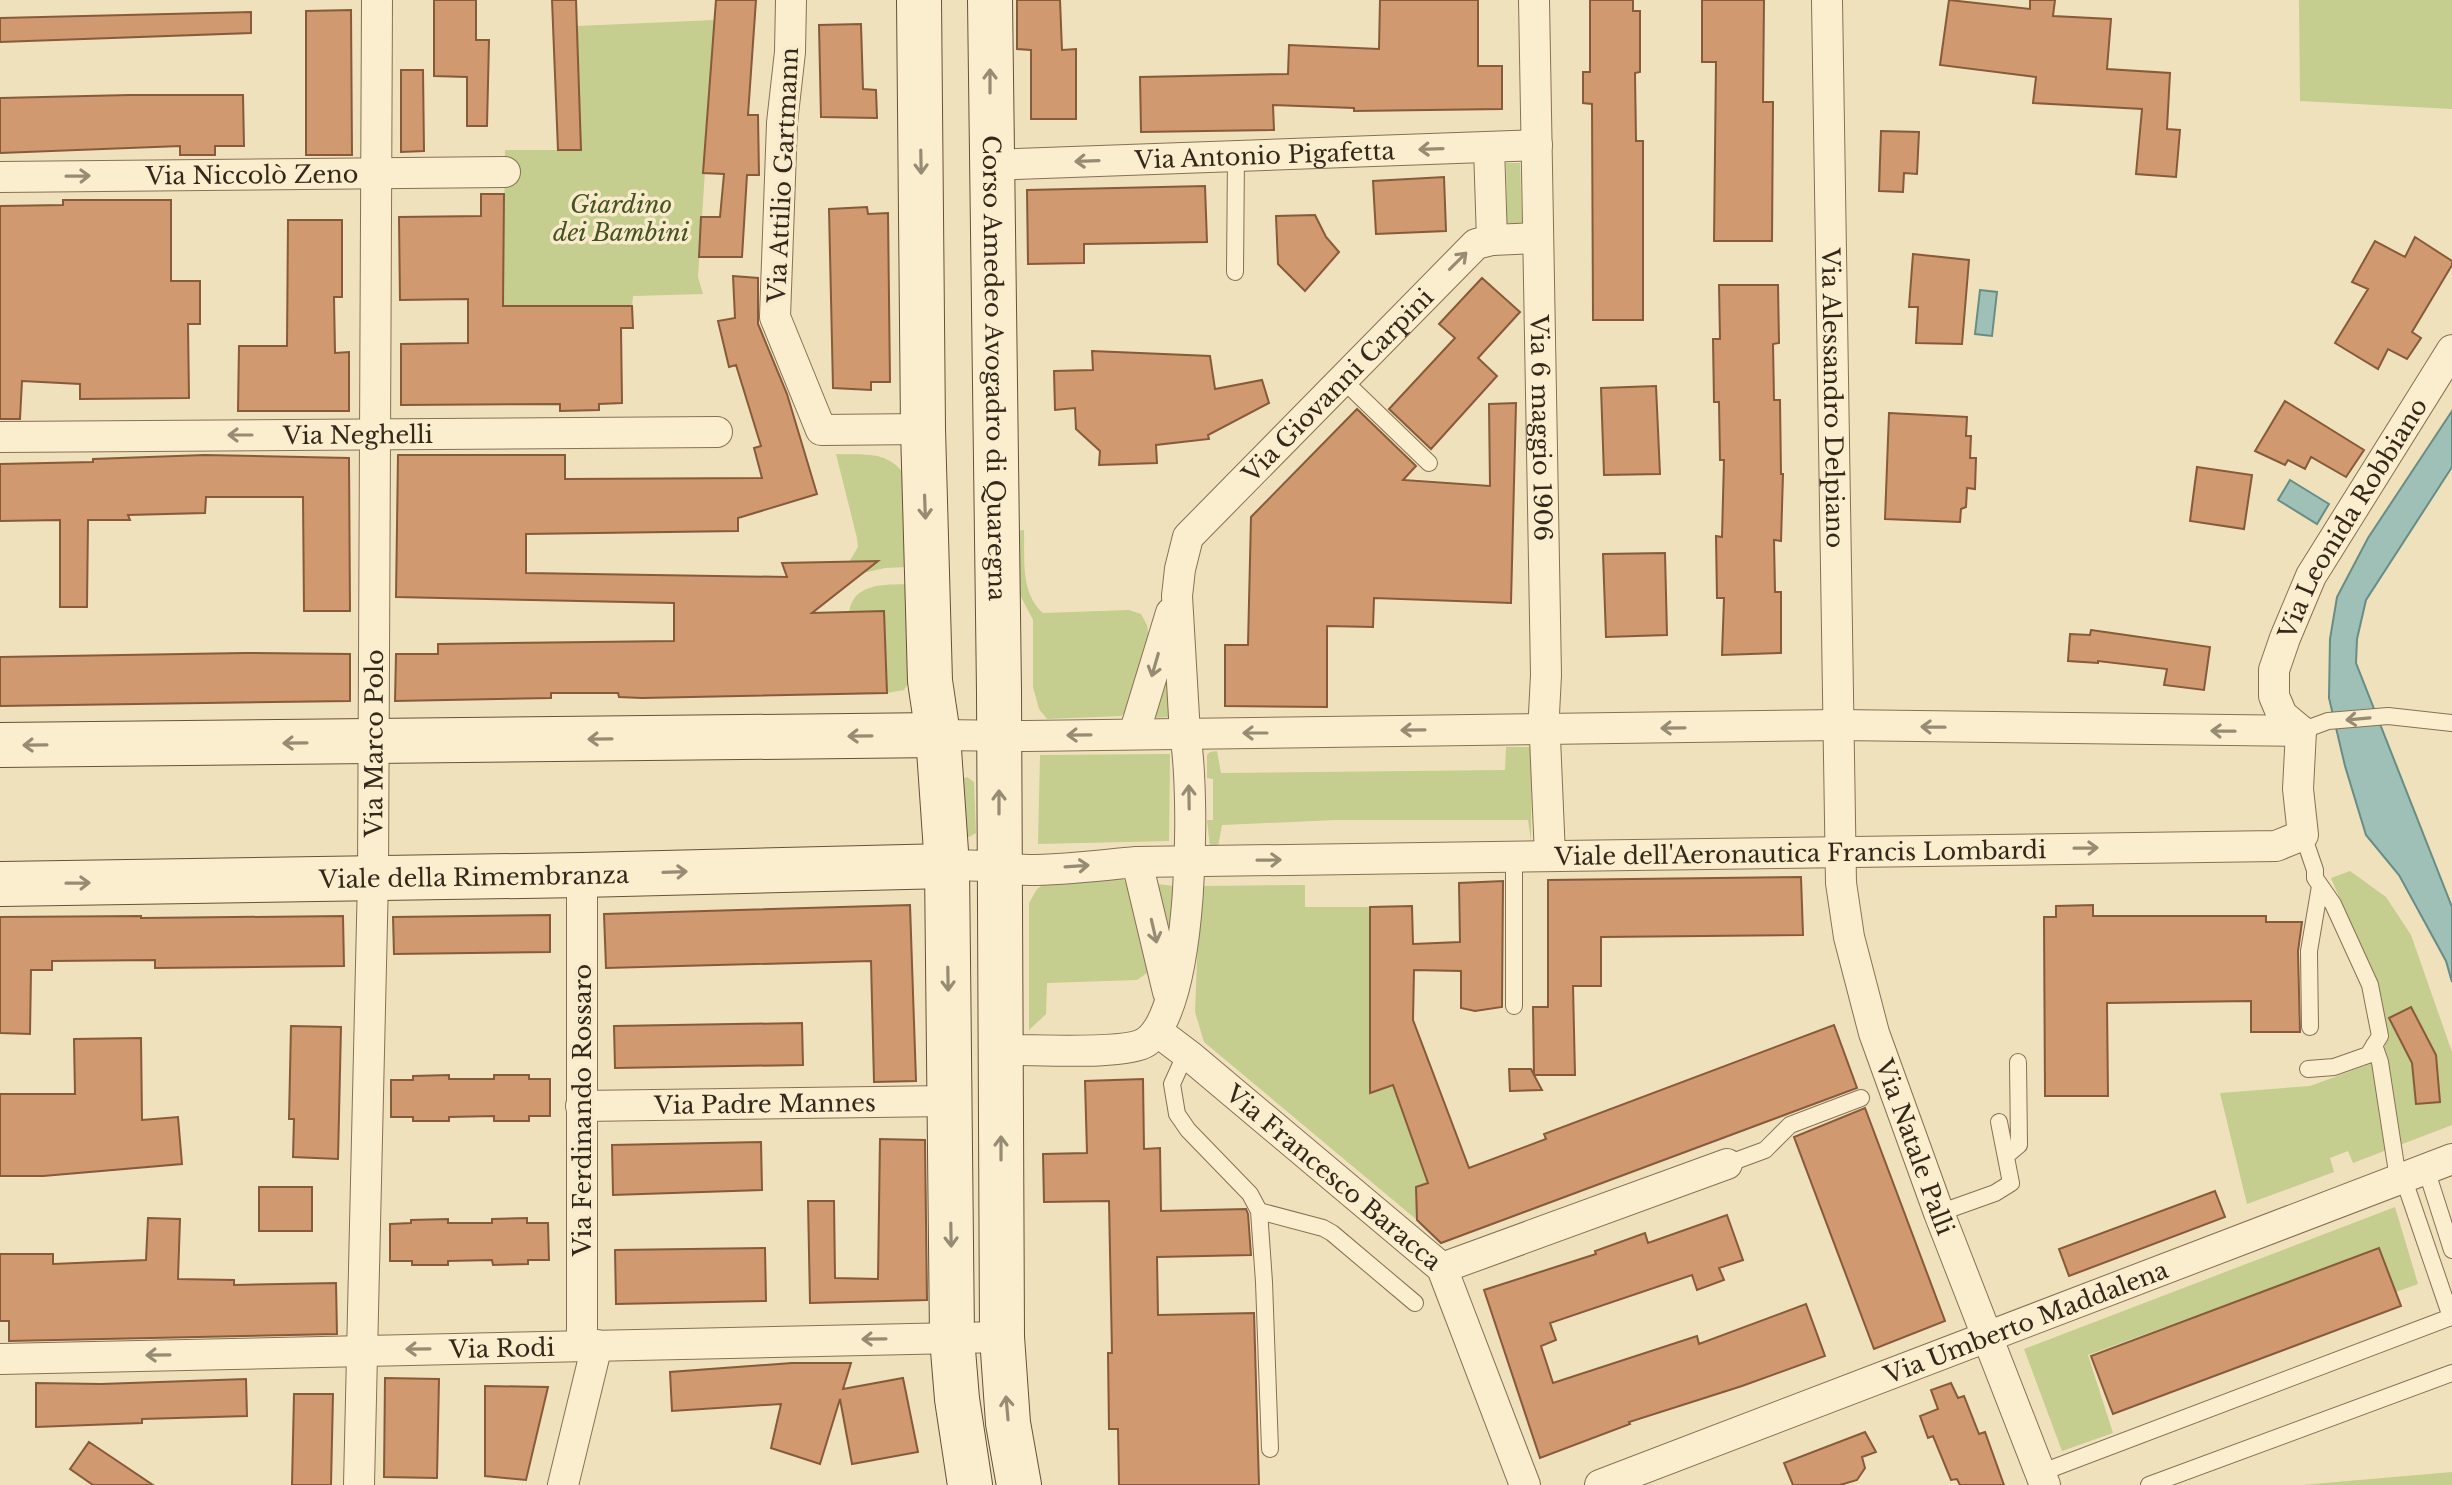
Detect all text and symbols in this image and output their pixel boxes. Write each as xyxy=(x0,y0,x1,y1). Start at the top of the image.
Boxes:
street label: Via Attilio Gartmann xyxy=(762,46,804,305)
one-way arrow xyxy=(983,68,998,95)
street label: Corso Amedeo Avogadro di Quaregna xyxy=(977,135,1012,602)
street label: Via Antonio Pigafetta xyxy=(1133,136,1396,174)
one-way arrow xyxy=(1418,142,1445,157)
one-way arrow xyxy=(913,148,928,175)
one-way arrow xyxy=(1074,154,1101,169)
street label: Via Niccolò Zeno xyxy=(145,159,358,190)
one-way arrow xyxy=(64,168,91,183)
park label: Giardino dei Bambini xyxy=(553,190,690,247)
street label: Via Alessandro Delpiano xyxy=(1816,247,1850,548)
one-way arrow xyxy=(1449,251,1468,271)
street label: Via Giovanni Carpini xyxy=(1235,282,1439,489)
street label: Via 6 maggio 1906 xyxy=(1525,313,1558,541)
street label: Via Leonida Robbiano xyxy=(2271,392,2433,644)
street label: Via Neghelli xyxy=(282,419,433,450)
one-way arrow xyxy=(227,428,254,443)
one-way arrow xyxy=(918,493,933,520)
street label: Via Marco Polo xyxy=(359,649,389,838)
one-way arrow xyxy=(1147,651,1162,677)
one-way arrow xyxy=(2345,712,2372,727)
one-way arrow xyxy=(1920,719,1947,734)
one-way arrow xyxy=(1660,720,1687,736)
one-way arrow xyxy=(1400,723,1427,738)
one-way arrow xyxy=(2210,723,2237,739)
one-way arrow xyxy=(1242,725,1269,741)
one-way arrow xyxy=(1066,727,1093,743)
one-way arrow xyxy=(847,728,874,744)
one-way arrow xyxy=(587,731,614,747)
one-way arrow xyxy=(282,735,309,751)
one-way arrow xyxy=(22,737,49,753)
one-way arrow xyxy=(1182,784,1197,811)
one-way arrow xyxy=(991,789,1007,816)
street label: Viale dell'Aeronautica Francis Lombardi xyxy=(1553,835,2047,871)
one-way arrow xyxy=(2072,841,2099,856)
one-way arrow xyxy=(1255,852,1282,868)
one-way arrow xyxy=(1064,858,1090,873)
street label: Viale della Rimembranza xyxy=(318,859,630,894)
one-way arrow xyxy=(661,865,688,880)
one-way arrow xyxy=(64,875,91,891)
one-way arrow xyxy=(1147,917,1162,943)
street label: Via Ferdinando Rossaro xyxy=(568,964,597,1257)
one-way arrow xyxy=(940,965,956,992)
street label: Via Natale Palli xyxy=(1870,1054,1961,1239)
street label: Via Francesco Baracca xyxy=(1219,1078,1448,1276)
street label: Via Padre Mannes xyxy=(653,1087,876,1120)
one-way arrow xyxy=(993,1135,1009,1162)
one-way arrow xyxy=(943,1221,959,1248)
street label: Via Umberto Maddalena xyxy=(1879,1254,2173,1390)
street label: Via Rodi xyxy=(448,1332,555,1364)
one-way arrow xyxy=(861,1332,888,1347)
one-way arrow xyxy=(405,1341,432,1356)
one-way arrow xyxy=(145,1347,172,1363)
one-way arrow xyxy=(999,1395,1014,1422)

